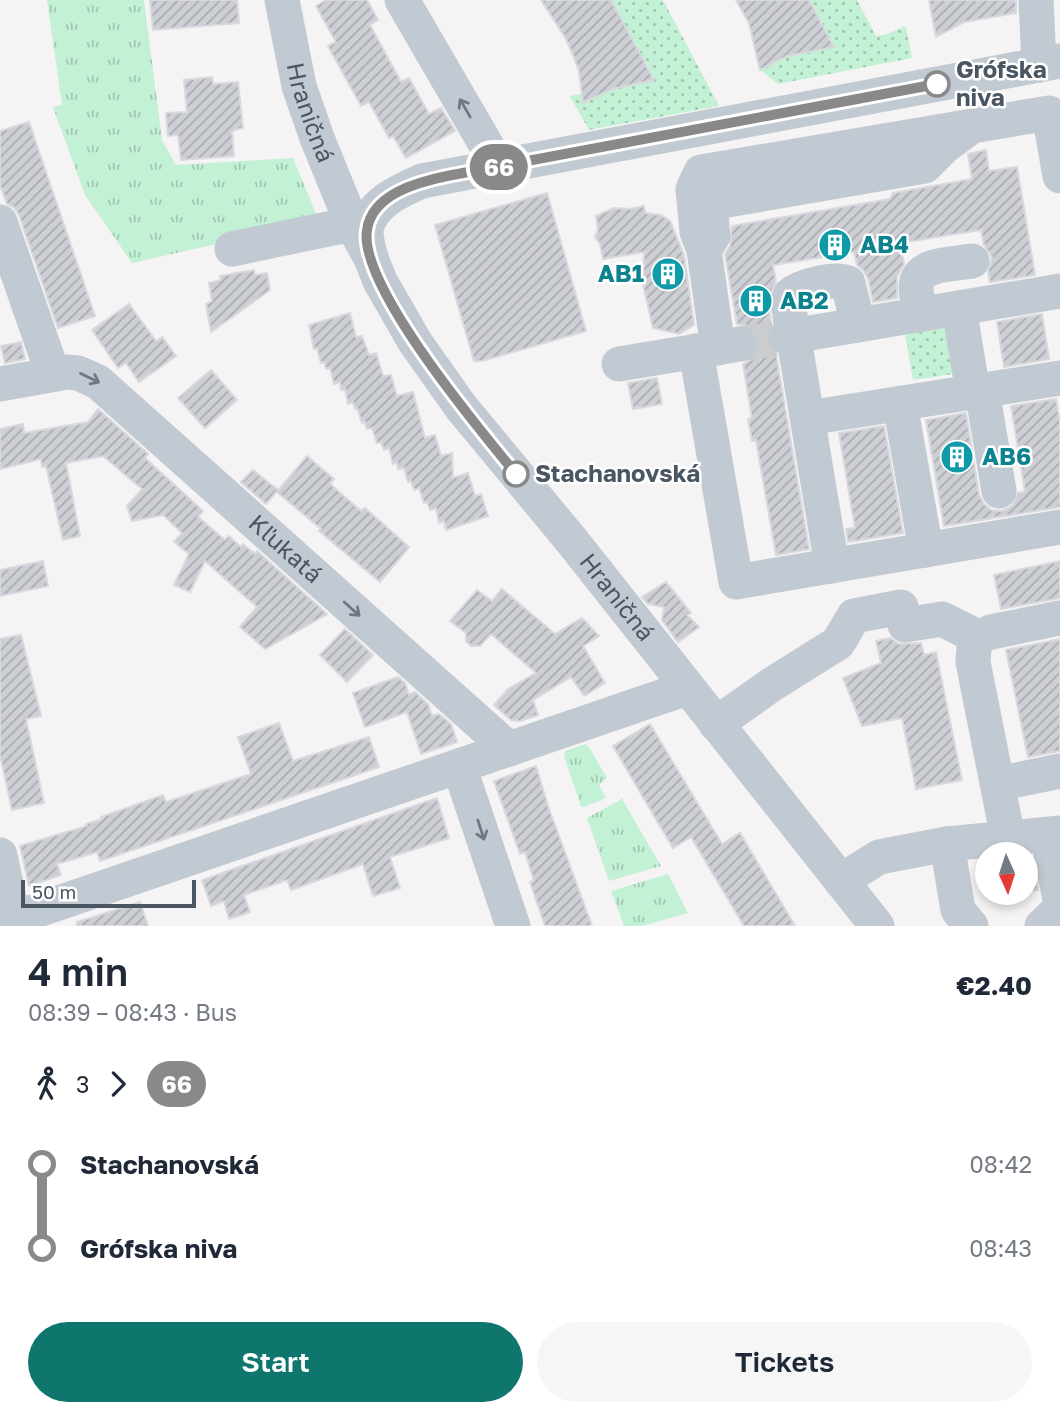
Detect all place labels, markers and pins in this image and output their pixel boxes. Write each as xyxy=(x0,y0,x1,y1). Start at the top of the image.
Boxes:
place label: Grófska niva xyxy=(956,54,1047,111)
marker: Grófska niva xyxy=(924,71,950,97)
building icon: AB4 xyxy=(816,226,854,264)
place label: AB4 xyxy=(860,229,909,258)
building icon: AB1 xyxy=(649,255,687,293)
place label: AB1 xyxy=(598,258,644,287)
building icon: AB2 xyxy=(737,282,775,320)
place label: AB2 xyxy=(780,285,829,314)
building icon: AB6 xyxy=(938,438,976,476)
place label: AB6 xyxy=(982,441,1031,470)
place label: Stachanovská xyxy=(535,458,700,487)
marker: Stachanovská xyxy=(503,461,529,487)

